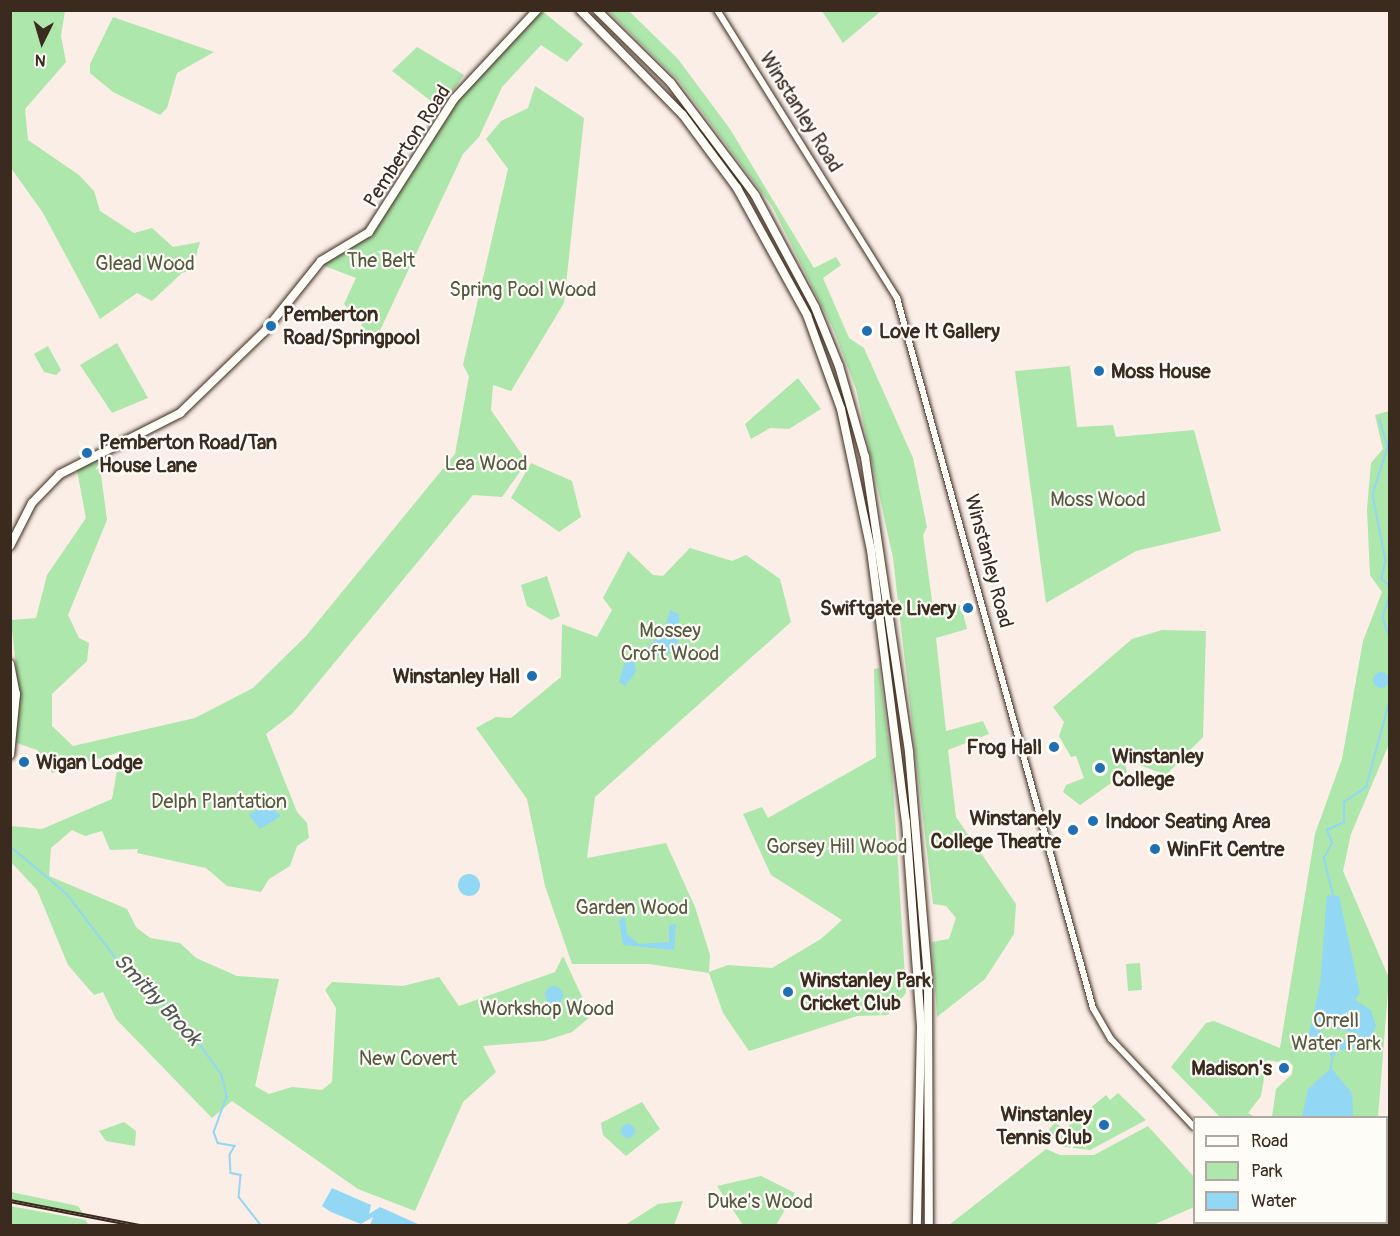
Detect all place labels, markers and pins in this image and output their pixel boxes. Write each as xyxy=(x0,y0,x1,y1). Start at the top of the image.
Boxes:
place label: Pemberton Road/Springpool xyxy=(283,302,420,349)
marker: Pemberton Road/Springpool xyxy=(264,319,278,333)
place label: Love It Gallery xyxy=(879,319,1000,343)
marker: Love It Gallery xyxy=(860,324,874,338)
place label: Moss House xyxy=(1111,359,1211,383)
marker: Moss House xyxy=(1092,364,1106,378)
place label: Pemberton Road/Tan House Lane xyxy=(99,430,277,477)
marker: Pemberton Road/Tan House Lane xyxy=(80,446,94,460)
place label: Swiftgate Livery xyxy=(820,596,956,620)
marker: Swiftgate Livery xyxy=(961,601,975,615)
place label: Winstanley Hall xyxy=(393,664,520,688)
marker: Winstanley Hall xyxy=(525,669,539,683)
place label: Frog Hall xyxy=(967,735,1042,759)
marker: Frog Hall xyxy=(1047,740,1061,754)
place label: Winstanley College xyxy=(1112,744,1204,791)
place label: Wigan Lodge xyxy=(36,750,143,774)
marker: Wigan Lodge xyxy=(17,755,31,769)
marker: Winstanley College xyxy=(1093,761,1107,775)
place label: Winstanely College Theatre xyxy=(931,807,1061,854)
place label: Indoor Seating Area xyxy=(1105,809,1271,833)
marker: Indoor Seating Area xyxy=(1086,814,1100,828)
marker: Winstanely College Theatre xyxy=(1066,823,1080,837)
place label: WinFit Centre xyxy=(1167,837,1284,861)
marker: WinFit Centre xyxy=(1148,842,1162,856)
place label: Winstanley Park Cricket Club xyxy=(800,969,931,1016)
marker: Winstanley Park Cricket Club xyxy=(781,985,795,999)
place label: Madison's xyxy=(1191,1056,1272,1080)
marker: Madison's xyxy=(1277,1061,1291,1075)
place label: Winstanley Tennis Club xyxy=(996,1102,1092,1149)
marker: Winstanley Tennis Club xyxy=(1097,1118,1111,1132)

